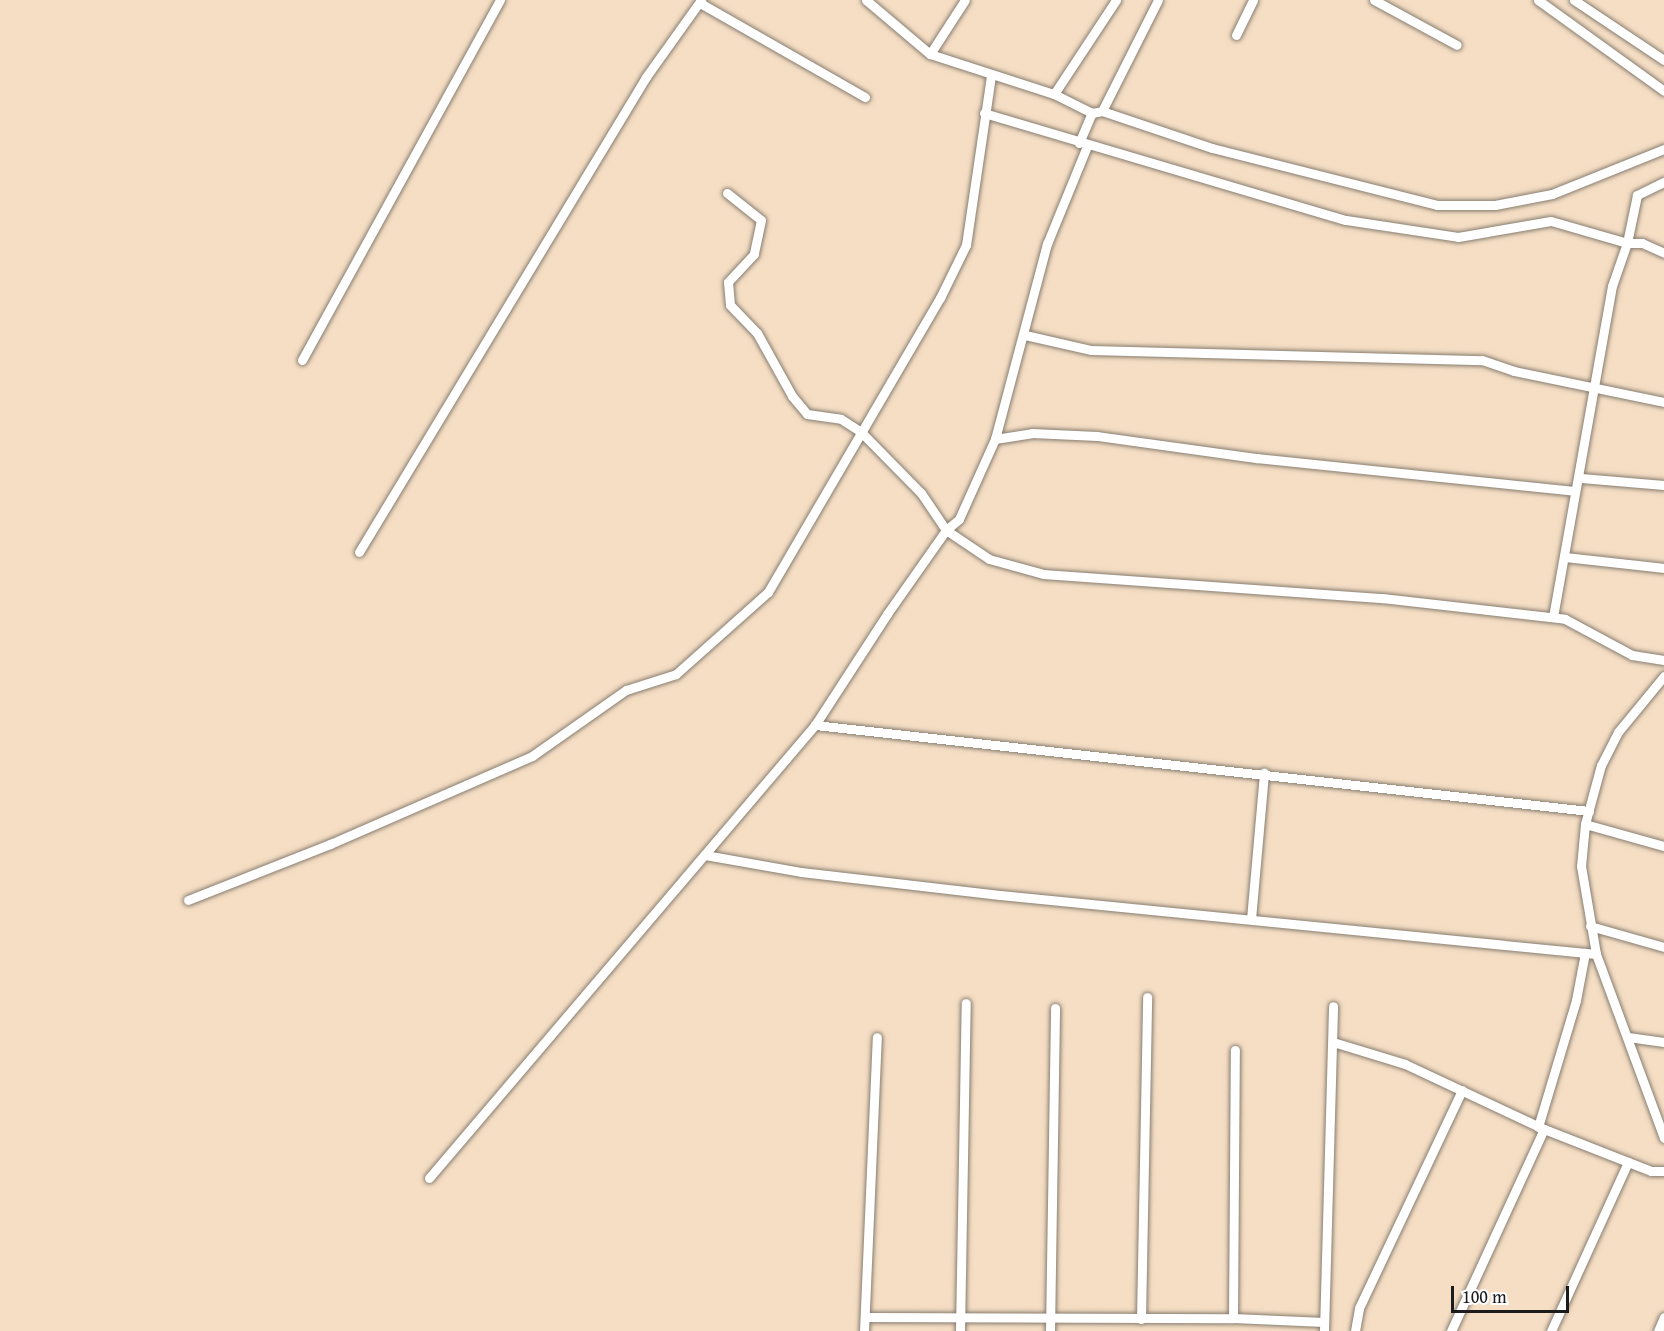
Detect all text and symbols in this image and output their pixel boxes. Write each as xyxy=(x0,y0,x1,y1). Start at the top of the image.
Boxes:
scale bar xyxy=(1454,1274,1572,1312)
text: 100 m xyxy=(1462,1283,1507,1310)

